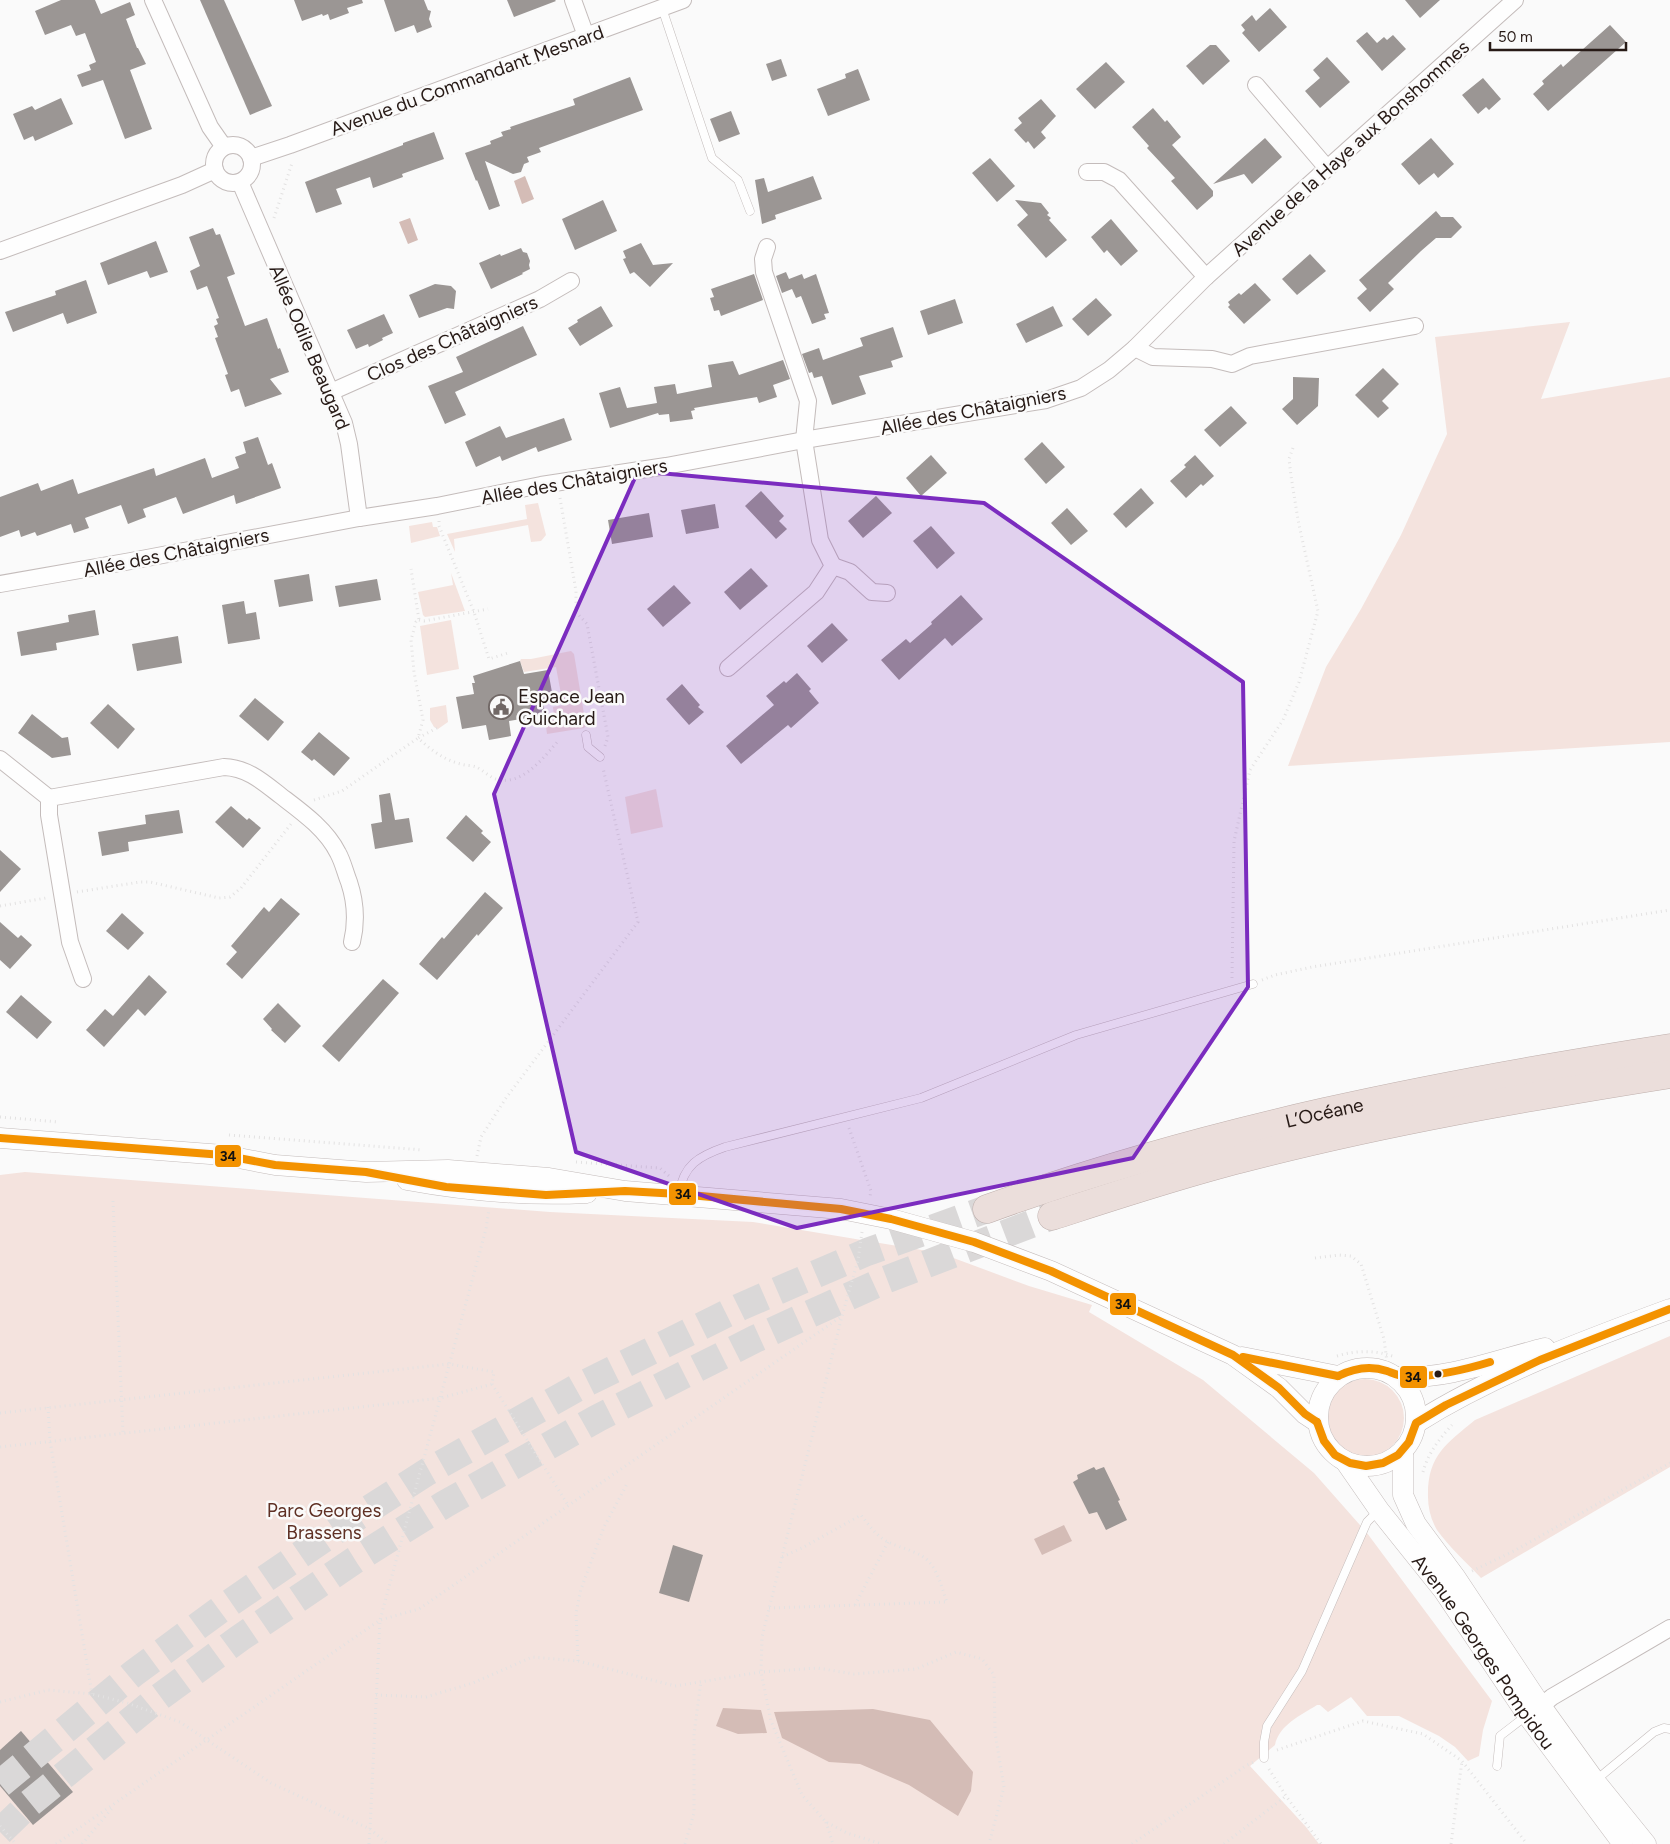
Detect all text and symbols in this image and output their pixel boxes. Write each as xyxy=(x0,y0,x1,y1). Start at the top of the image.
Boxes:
street label: Avenue du Commandant Mesnard xyxy=(327,20,607,141)
scale bar xyxy=(1490,20,1626,52)
text: 50 m xyxy=(1498,28,1533,46)
street label: Avenue de la Haye aux Bonshommes xyxy=(1227,35,1474,261)
street label: Allée Odile Beaugard xyxy=(264,261,355,433)
street label: Clos des Châtaigniers xyxy=(363,290,541,386)
street label: Allée des Châtaigniers xyxy=(878,381,1068,440)
street label: Allée des Châtaigniers xyxy=(479,454,669,509)
street label: Allée des Châtaigniers xyxy=(81,523,271,582)
place label: Espace Jean Guichard xyxy=(518,685,625,730)
public building icon: Espace Jean Guichard xyxy=(488,694,514,720)
street label: L’Océane xyxy=(1283,1093,1365,1133)
line badge: 34 xyxy=(214,1144,242,1168)
text: 34 xyxy=(220,1148,236,1165)
line badge: 34 xyxy=(668,1182,697,1206)
text: 34 xyxy=(675,1186,691,1203)
line badge: 34 xyxy=(1109,1292,1137,1316)
text: 34 xyxy=(1115,1296,1131,1313)
line badge: 34 xyxy=(1399,1365,1428,1389)
text: 34 xyxy=(1405,1369,1421,1386)
unlabelled marker xyxy=(1433,1369,1443,1379)
park label: Parc Georges Brassens xyxy=(267,1499,381,1544)
street label: Avenue Georges Pompidou xyxy=(1407,1550,1560,1754)

